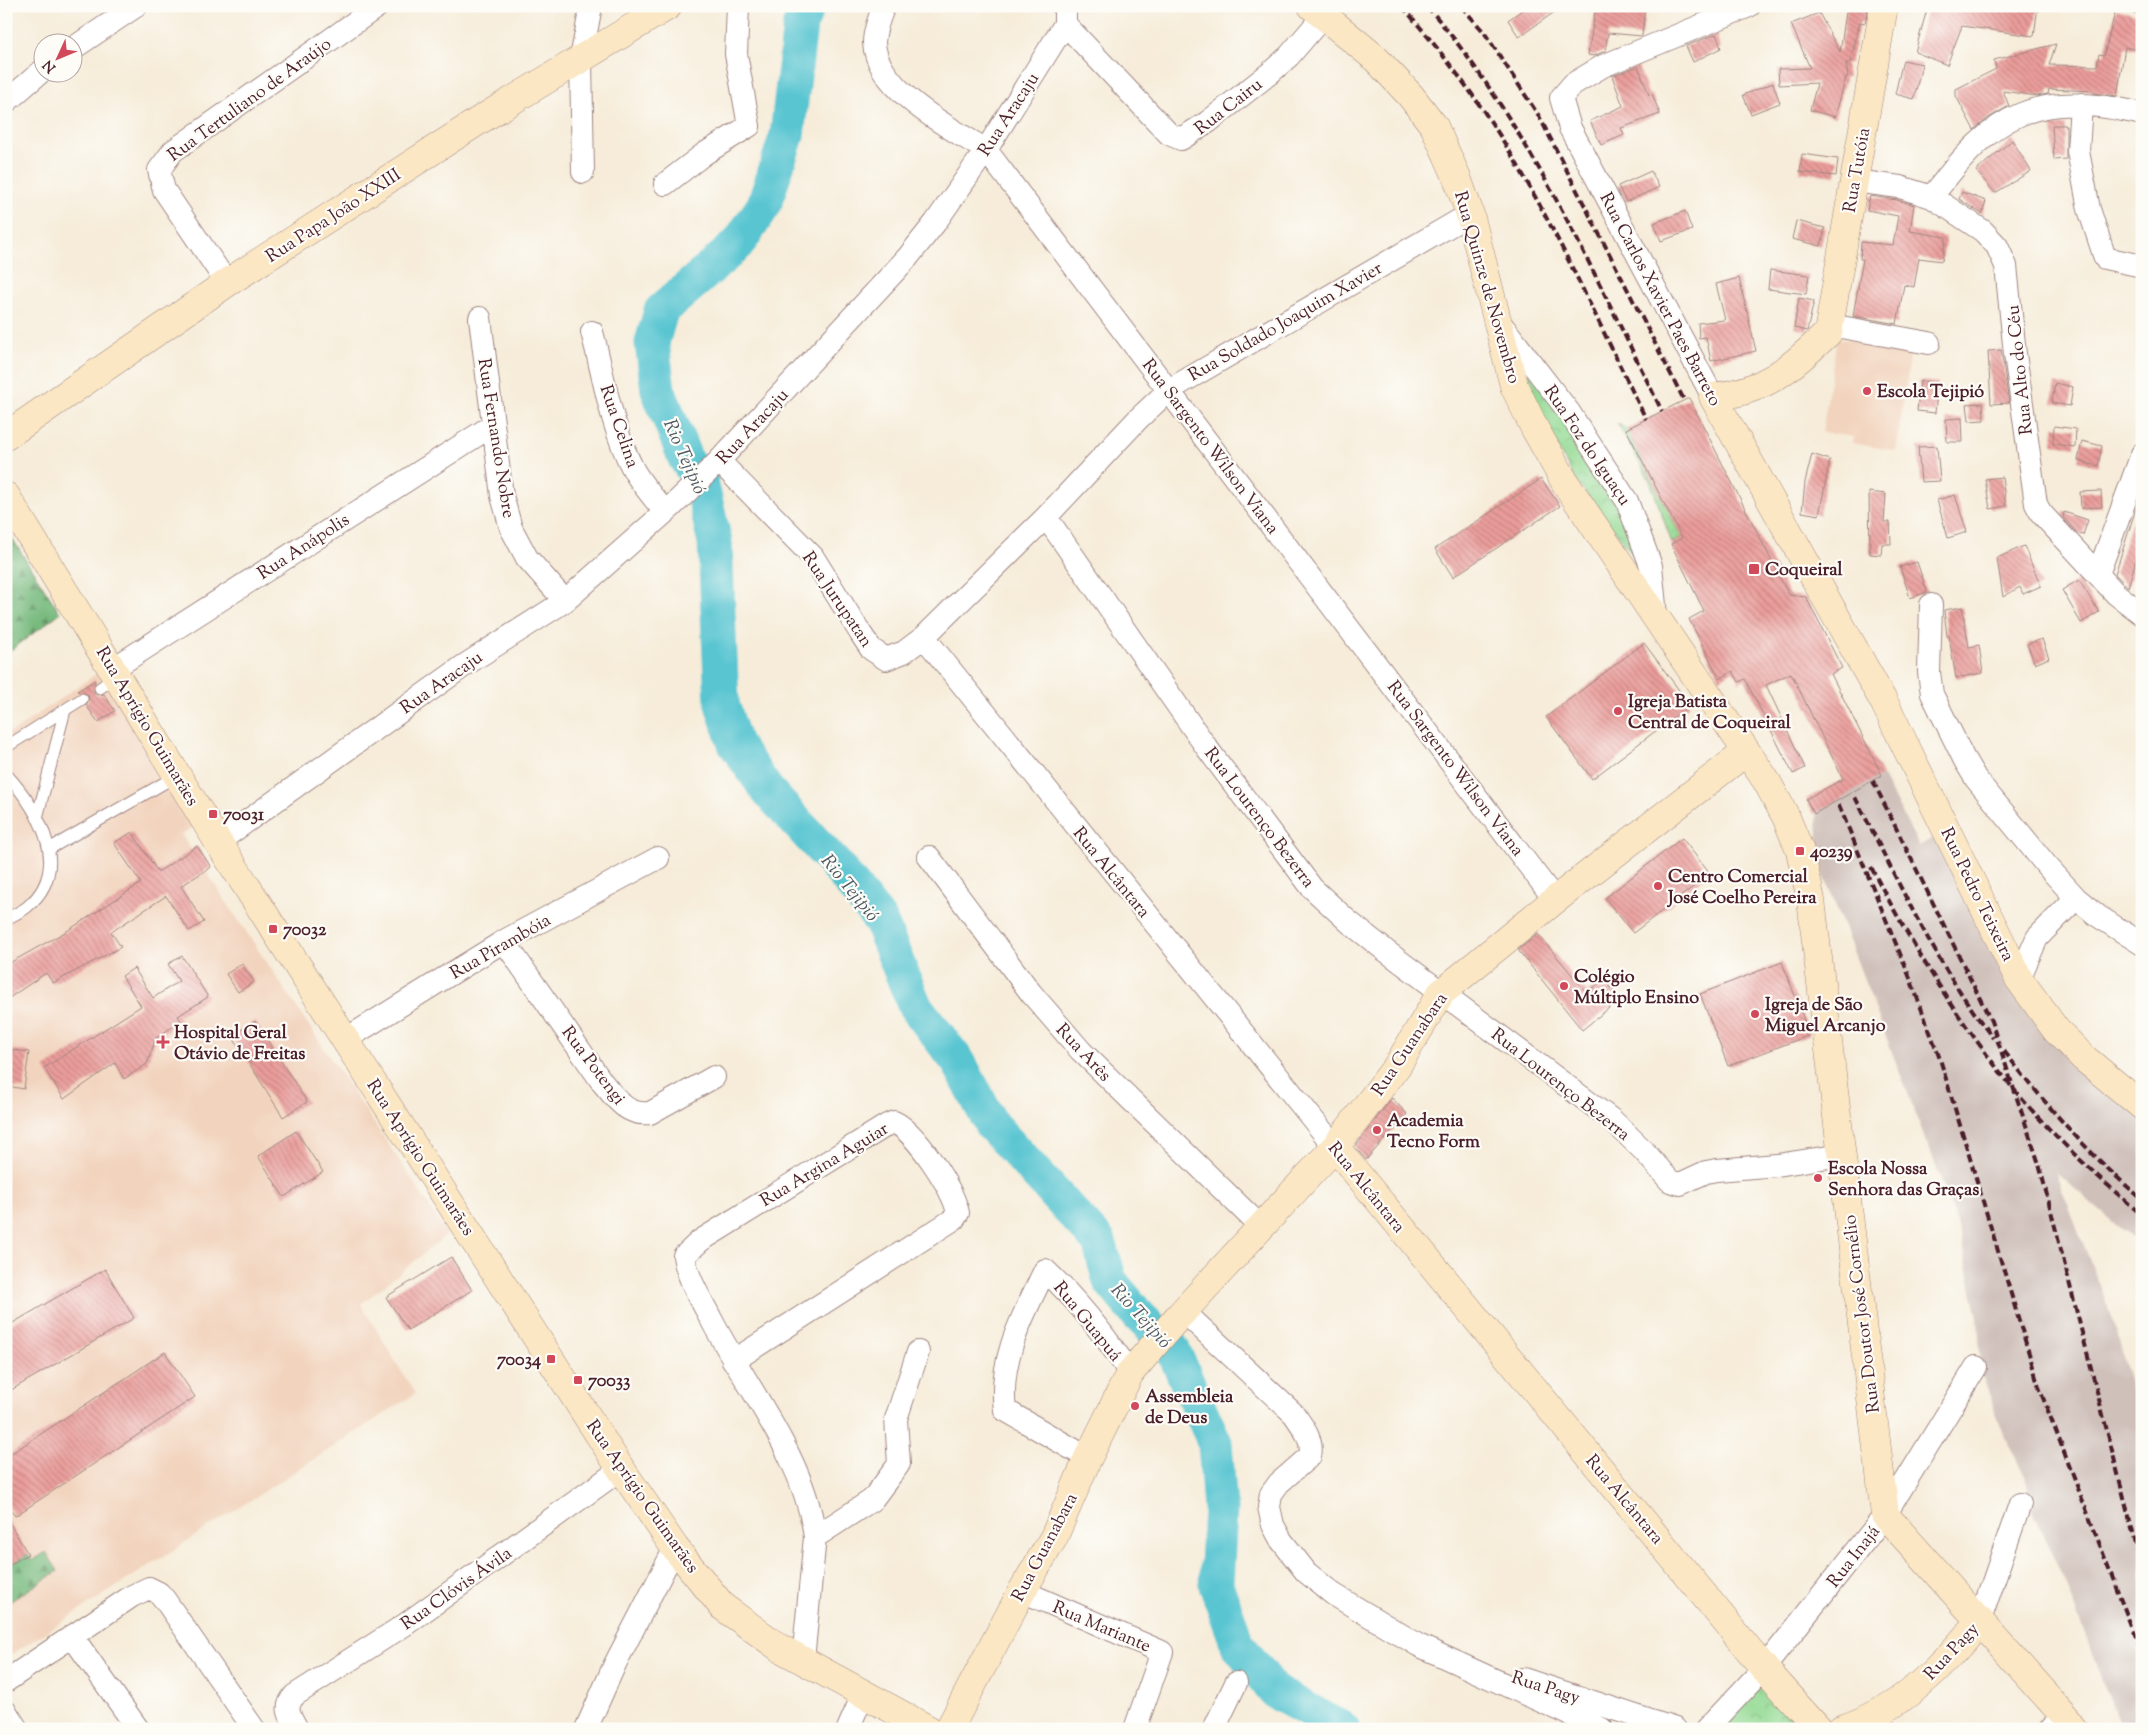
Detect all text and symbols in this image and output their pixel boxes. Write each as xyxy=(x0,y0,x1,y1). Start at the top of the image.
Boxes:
north arrow xyxy=(32,32,82,82)
street label: Rua Tertuliano de Araújo xyxy=(163,32,338,169)
text: N xyxy=(39,55,61,77)
street label: Rua Aracaju xyxy=(973,68,1047,162)
street label: Rua Cairu xyxy=(1190,73,1269,142)
street label: Rua Tutóia xyxy=(1838,126,1878,215)
street label: Rua Papa João XXIII xyxy=(261,163,407,270)
street label: Rua Quinze de Novembro xyxy=(1446,188,1526,387)
street label: Rua Carlos Xavier Paes Barreto xyxy=(1592,188,1727,412)
street label: Rua Soldado Joaquim Xavier xyxy=(1184,256,1388,389)
street label: Rua Alto do Céu xyxy=(2001,303,2041,436)
street label: Rua Sargento Wilson Viana xyxy=(1135,354,1284,541)
street label: Rua Fernando Nobre xyxy=(470,356,521,520)
place label: Escola Tejipió xyxy=(1877,380,1984,406)
street label: Rua Foz do Iguaçu xyxy=(1536,381,1636,512)
street label: Rua Celina xyxy=(592,382,644,472)
street label: Rua Aracaju xyxy=(711,384,796,471)
marker: Escola Tejipió xyxy=(1861,385,1873,397)
water label: Rio Tejipió xyxy=(655,415,712,499)
street label: Rua Anápolis xyxy=(253,508,355,587)
street label: Rua Jurupatan xyxy=(795,547,878,654)
place label: Coqueiral xyxy=(1765,558,1844,584)
marker: Coqueiral xyxy=(1747,562,1761,576)
street label: Rua Aprígio Guimarães xyxy=(88,642,204,812)
street label: Rua Aracaju xyxy=(396,646,489,722)
street label: Rua Sargento Wilson Viana xyxy=(1380,676,1529,863)
place label: Igreja Batista Central de Coqueiral xyxy=(1628,690,1792,737)
marker: Igreja Batista Central de Coqueiral xyxy=(1612,705,1624,717)
street label: Rua Lourenço Bezerra xyxy=(1197,742,1320,894)
place label: 70031 xyxy=(223,803,265,829)
marker: 70031 xyxy=(207,808,219,820)
street label: Rua Alcântara xyxy=(1066,822,1155,924)
street label: Rua Pedro Teixeira xyxy=(1933,824,2020,966)
place label: 40239 xyxy=(1809,840,1853,866)
marker: 40239 xyxy=(1794,845,1806,857)
water label: Rio Tejipió xyxy=(814,849,885,928)
place label: Centro Comercial José Coelho Pereira xyxy=(1666,865,1817,912)
marker: Centro Comercial José Coelho Pereira xyxy=(1652,880,1664,892)
street label: Rua Pirambóia xyxy=(446,908,556,987)
place label: 70032 xyxy=(283,918,327,944)
marker: 70032 xyxy=(267,923,279,935)
place label: Colégio Múltiplo Ensino xyxy=(1574,965,1699,1012)
marker: Colégio Múltiplo Ensino xyxy=(1558,980,1570,992)
street label: Rua Guanabara xyxy=(1366,988,1455,1102)
place label: Igreja de São Miguel Arcanjo xyxy=(1765,993,1886,1040)
marker: Igreja de São Miguel Arcanjo xyxy=(1749,1008,1761,1020)
street label: Rua Arês xyxy=(1049,1018,1116,1088)
place label: Hospital Geral Otávio de Freitas xyxy=(174,1021,305,1068)
street label: Rua Potengi xyxy=(554,1021,631,1111)
street label: Rua Lourenço Bezerra xyxy=(1485,1023,1635,1148)
marker: Hospital Geral Otávio de Freitas xyxy=(156,1035,170,1049)
street label: Rua Aprígio Guimarães xyxy=(359,1075,480,1241)
place label: Academia Tecno Form xyxy=(1387,1109,1480,1156)
street label: Rua Argina Aguiar xyxy=(756,1117,894,1214)
marker: Academia Tecno Form xyxy=(1371,1124,1383,1136)
street label: Rua Alcântara xyxy=(1321,1137,1410,1239)
place label: Escola Nossa Senhora das Graças xyxy=(1828,1157,1979,1204)
marker: Escola Nossa Senhora das Graças xyxy=(1812,1172,1824,1184)
street label: Rua Doutor José Cornélio xyxy=(1838,1213,1888,1414)
street label: Rua Guapuá xyxy=(1046,1276,1127,1368)
water label: Rio Tejipió xyxy=(1104,1278,1177,1355)
place label: 70034 xyxy=(497,1348,541,1374)
marker: 70034 xyxy=(545,1353,557,1365)
place label: 70033 xyxy=(588,1369,630,1395)
marker: 70033 xyxy=(572,1374,584,1386)
place label: Assembleia de Deus xyxy=(1145,1385,1234,1432)
marker: Assembleia de Deus xyxy=(1129,1400,1141,1412)
street label: Rua Aprígio Guimarães xyxy=(579,1415,704,1579)
street label: Rua Alcântara xyxy=(1578,1450,1669,1551)
street label: Rua Guanabara xyxy=(1006,1489,1085,1607)
street label: Rua Inajá xyxy=(1822,1521,1887,1594)
street label: Rua Clóvis Ávila xyxy=(396,1542,518,1638)
street label: Rua Mariante xyxy=(1048,1595,1154,1660)
street label: Rua Pagy xyxy=(1919,1618,1986,1687)
street label: Rua Pagy xyxy=(1508,1666,1583,1712)

